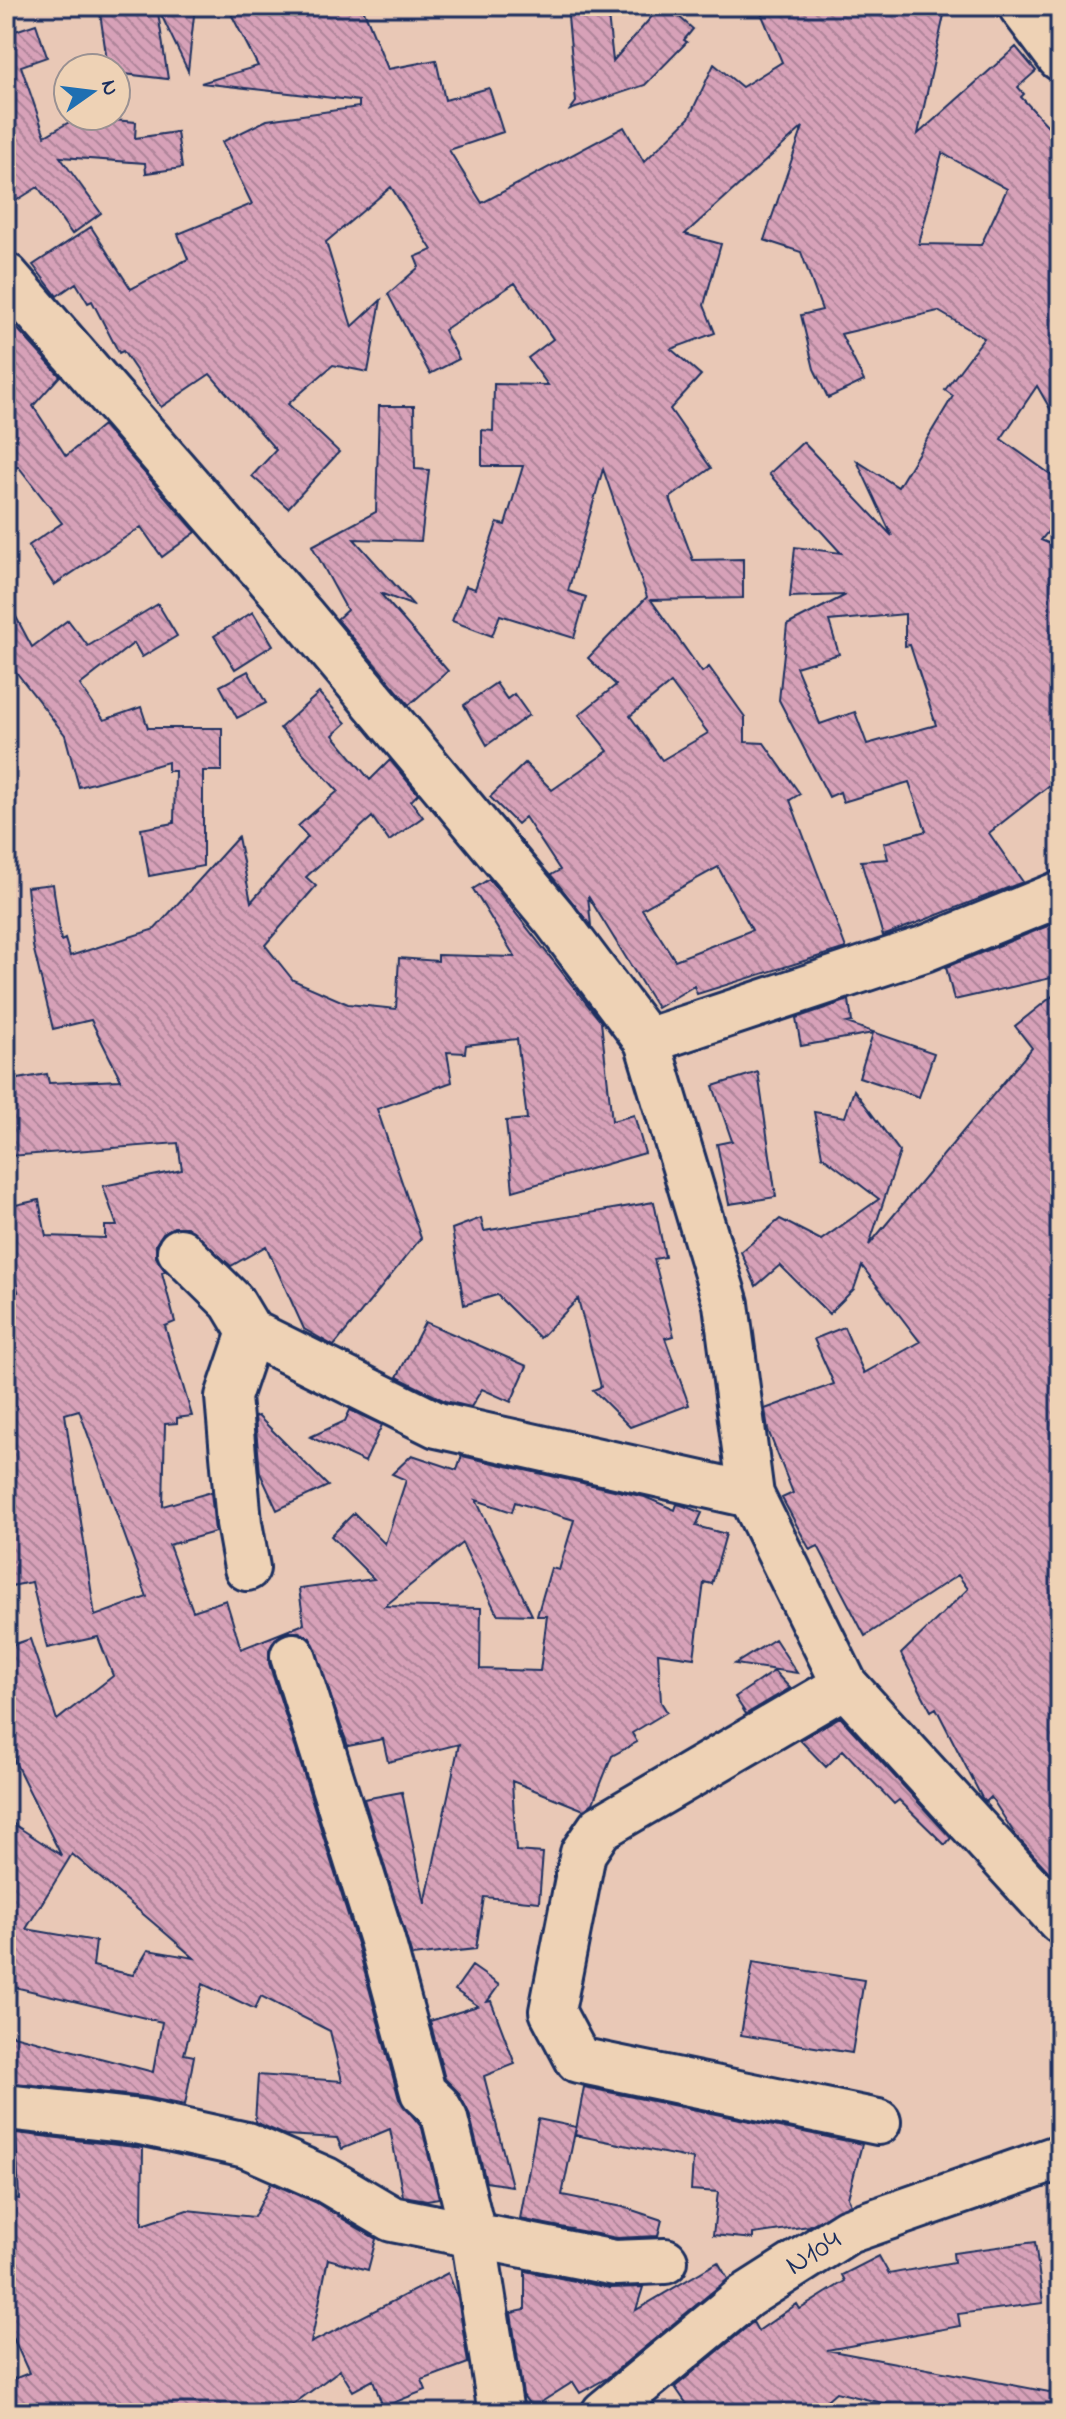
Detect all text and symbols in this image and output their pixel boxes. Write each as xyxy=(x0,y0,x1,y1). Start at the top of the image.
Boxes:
north arrow xyxy=(52,52,132,132)
text: N xyxy=(91,77,126,99)
street label: N104 xyxy=(776,2217,851,2289)

